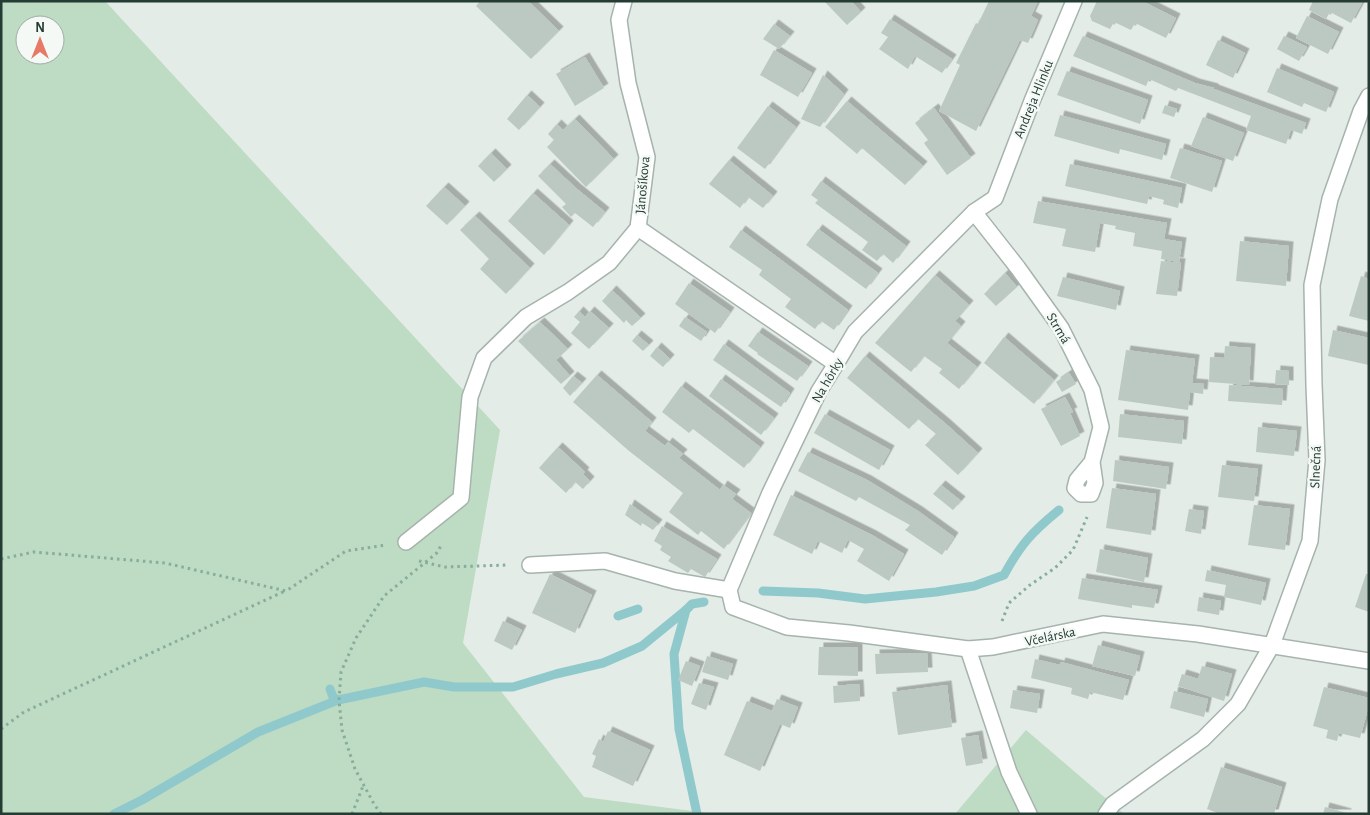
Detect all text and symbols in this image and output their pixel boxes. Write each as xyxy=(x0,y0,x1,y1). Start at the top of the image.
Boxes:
north arrow xyxy=(15,15,65,65)
text: N xyxy=(35,21,45,35)
street label: Andreja Hlinku xyxy=(1012,58,1056,140)
street label: Jánošíkova xyxy=(633,155,653,215)
street label: Strmá xyxy=(1044,311,1073,347)
street label: Na hôrky xyxy=(810,356,846,405)
street label: Slnečná xyxy=(1308,445,1324,489)
street label: Včelárska xyxy=(1024,625,1077,649)

